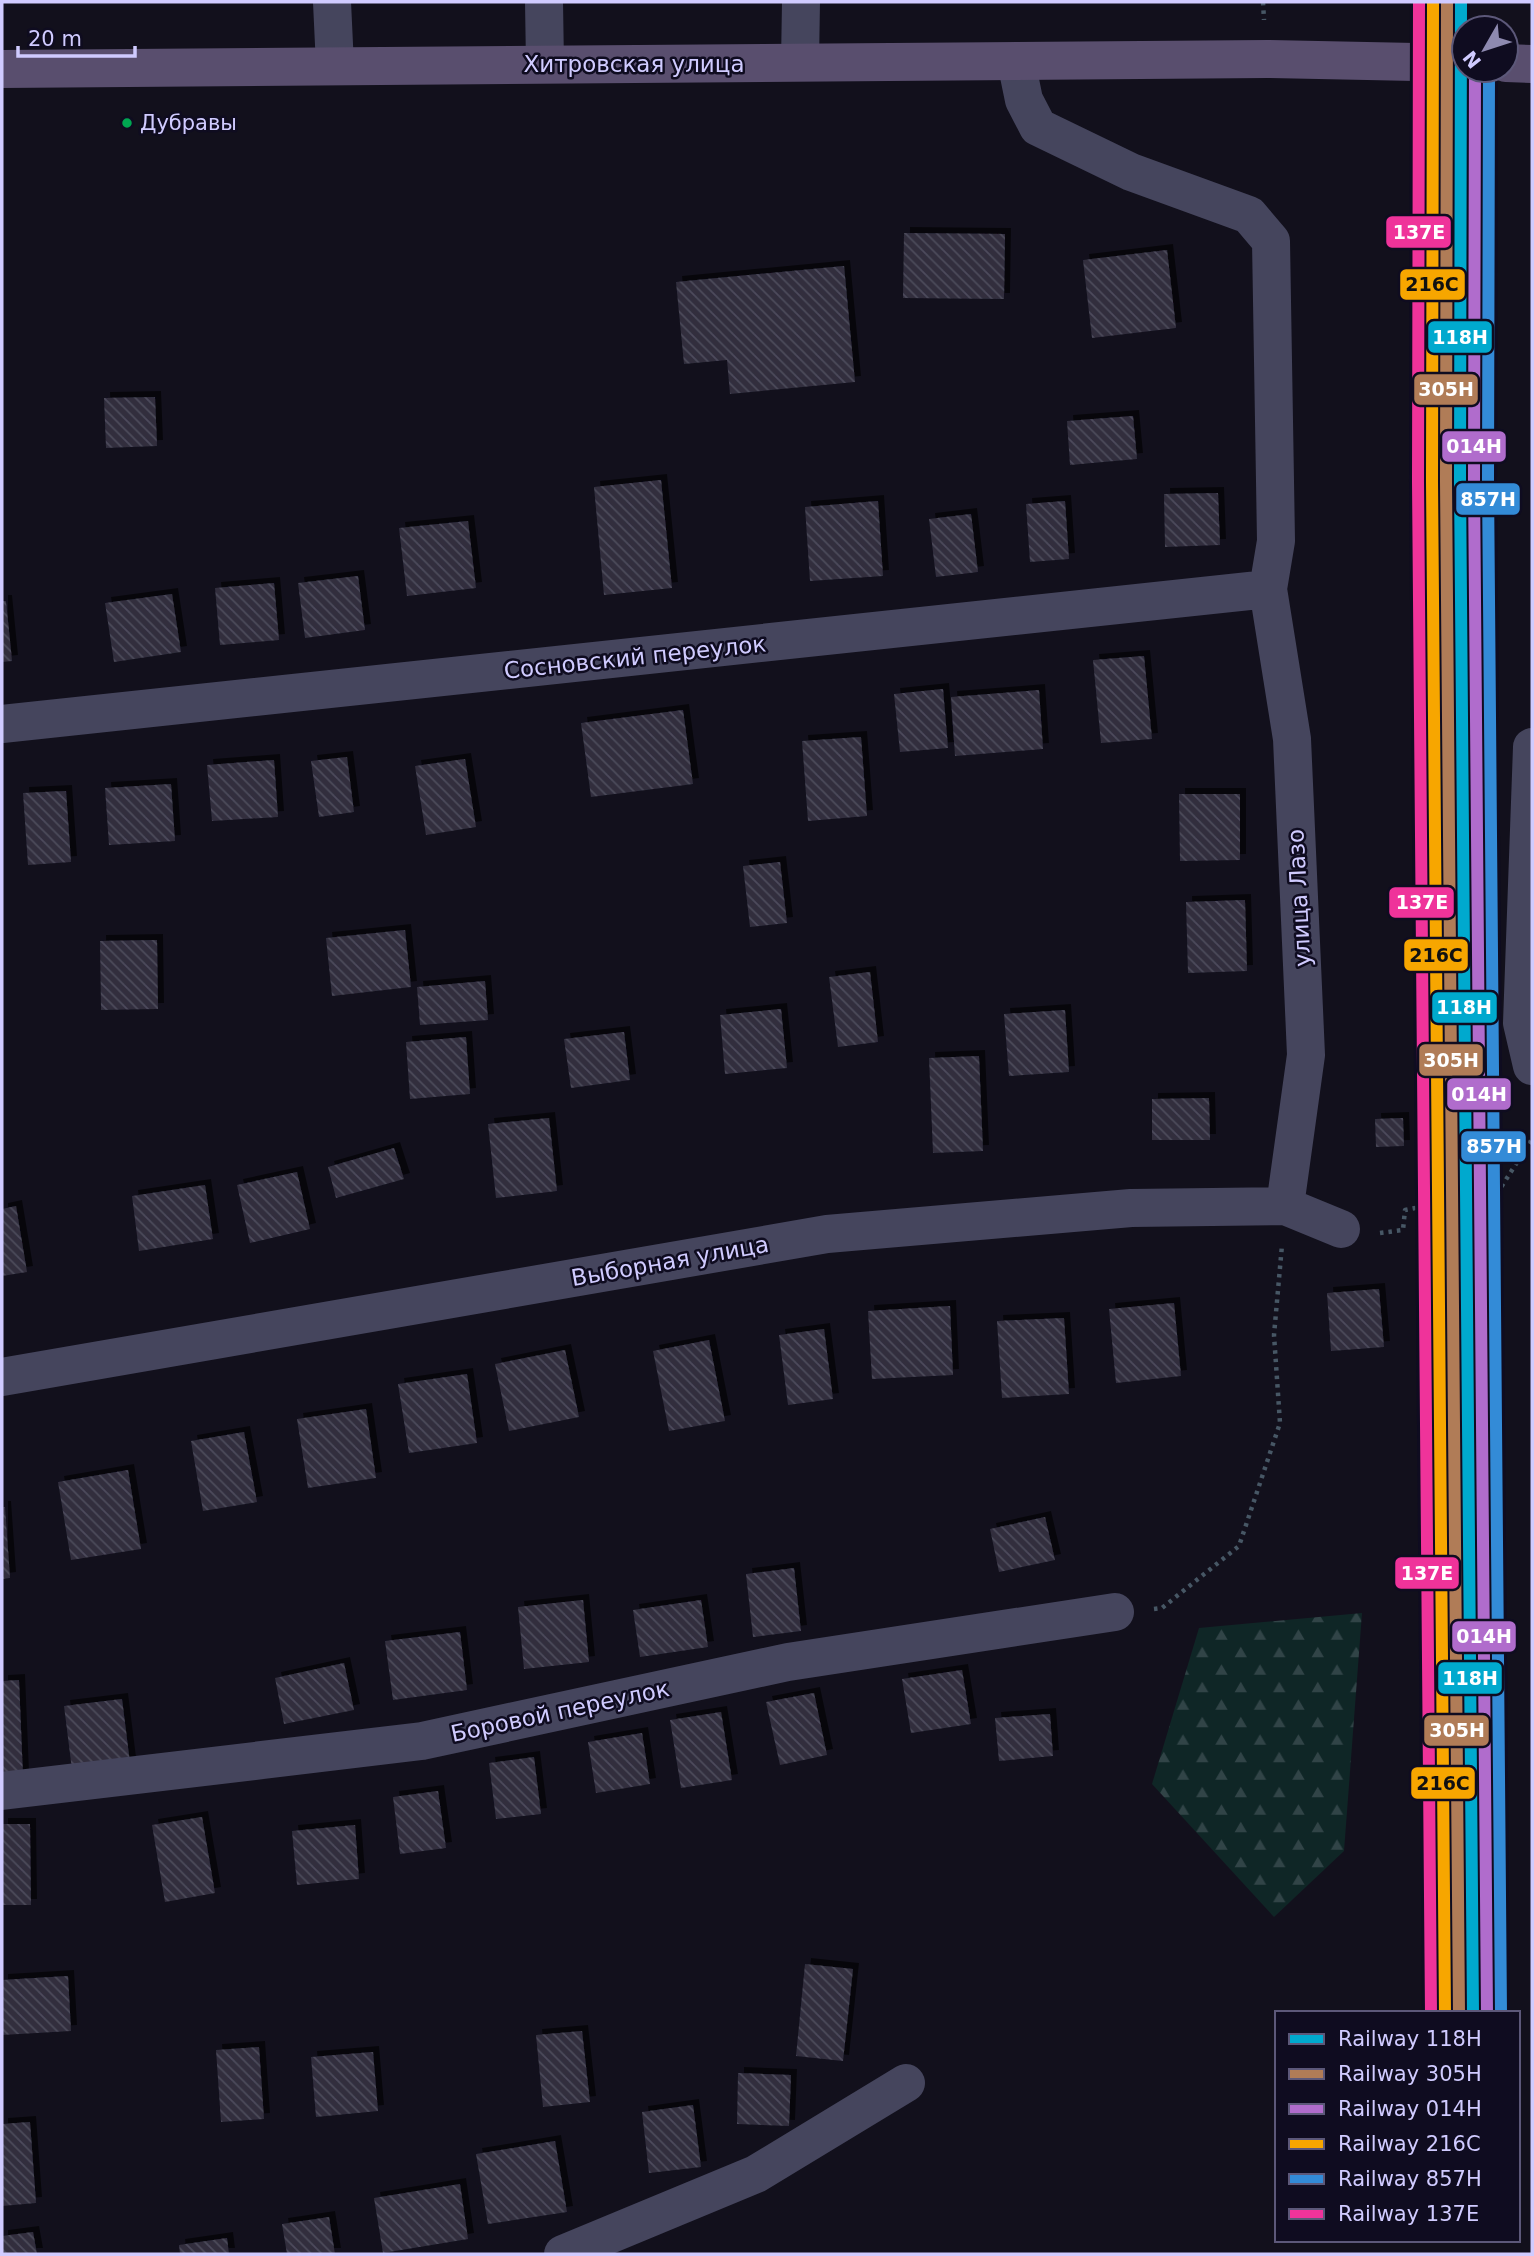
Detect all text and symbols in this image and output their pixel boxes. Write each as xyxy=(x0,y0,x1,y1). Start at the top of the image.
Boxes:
scale bar xyxy=(18,14,135,58)
north arrow xyxy=(1450,14,1520,84)
text: 20 m xyxy=(28,27,82,51)
text: N xyxy=(1458,47,1485,73)
street label: Хитровская улица xyxy=(523,51,745,77)
place label: Дубравы xyxy=(140,111,237,135)
marker: Дубравы xyxy=(120,116,134,130)
line badge: 137Е xyxy=(1385,215,1452,249)
text: 137Е xyxy=(1393,221,1445,243)
line badge: 216С xyxy=(1399,268,1466,301)
text: 216С xyxy=(1405,273,1459,295)
line badge: 118Н xyxy=(1427,320,1493,354)
text: 118Н xyxy=(1432,326,1488,348)
line badge: 305Н xyxy=(1413,373,1479,406)
text: 305Н xyxy=(1418,378,1474,400)
line badge: 014Н xyxy=(1441,430,1507,463)
text: 014Н xyxy=(1446,435,1502,457)
line badge: 857Н xyxy=(1455,482,1521,516)
text: 857Н xyxy=(1460,488,1516,510)
street label: Сосновский переулок xyxy=(503,630,767,684)
street label: улица Лазо xyxy=(1282,828,1316,968)
line badge: 137Е xyxy=(1388,886,1455,919)
text: 137Е xyxy=(1396,891,1448,913)
line badge: 216С xyxy=(1403,938,1469,972)
text: 216С xyxy=(1409,944,1463,966)
line badge: 118Н xyxy=(1431,991,1498,1024)
text: 118Н xyxy=(1436,996,1492,1018)
line badge: 305Н xyxy=(1418,1043,1484,1077)
text: 305Н xyxy=(1423,1049,1479,1071)
line badge: 014Н xyxy=(1446,1077,1512,1111)
text: 014Н xyxy=(1451,1083,1507,1105)
line badge: 857Н xyxy=(1460,1130,1527,1163)
text: 857Н xyxy=(1466,1135,1522,1157)
street label: Выборная улица xyxy=(569,1231,771,1291)
line badge: 137Е xyxy=(1394,1556,1460,1590)
text: 137Е xyxy=(1401,1562,1453,1584)
line badge: 014Н xyxy=(1451,1620,1517,1653)
text: 014Н xyxy=(1456,1625,1512,1647)
line badge: 118Н xyxy=(1437,1661,1503,1695)
text: 118Н xyxy=(1442,1667,1498,1689)
street label: Боровой переулок xyxy=(448,1675,672,1747)
line badge: 305Н xyxy=(1423,1714,1490,1747)
text: 305Н xyxy=(1429,1719,1485,1741)
line badge: 216С xyxy=(1410,1766,1476,1800)
text: 216С xyxy=(1416,1772,1470,1794)
legend xyxy=(1275,2011,1520,2242)
text: Railway 118Н xyxy=(1338,2027,1482,2051)
text: Railway 305Н xyxy=(1338,2062,1482,2086)
text: Railway 014Н xyxy=(1338,2097,1482,2121)
text: Railway 216С xyxy=(1338,2132,1481,2156)
text: Railway 857Н xyxy=(1338,2167,1482,2191)
text: Railway 137Е xyxy=(1338,2202,1479,2226)

